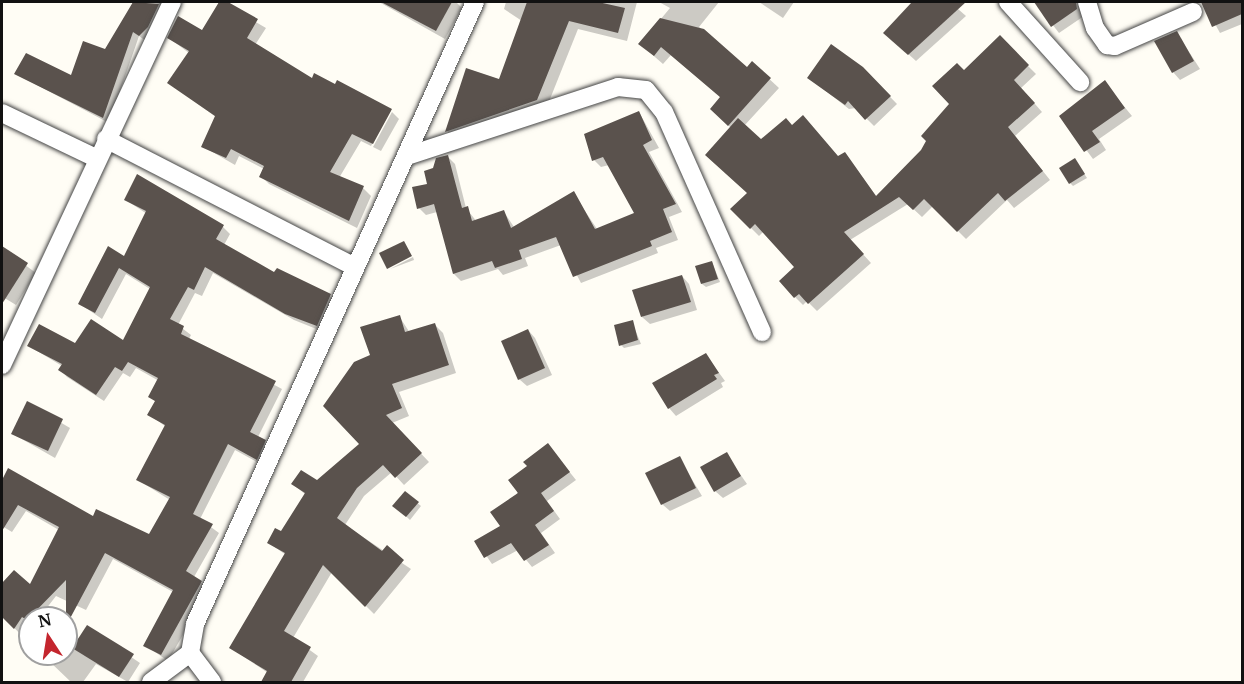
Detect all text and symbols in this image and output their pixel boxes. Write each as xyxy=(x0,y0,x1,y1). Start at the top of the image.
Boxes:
north arrow xyxy=(18,606,78,666)
text: N xyxy=(36,609,53,631)

